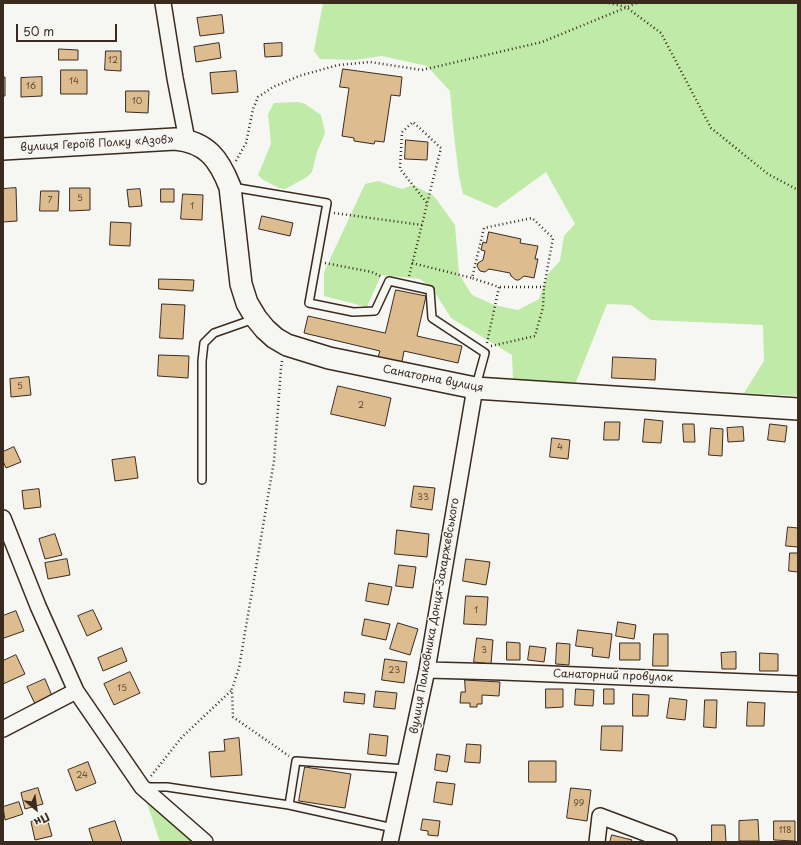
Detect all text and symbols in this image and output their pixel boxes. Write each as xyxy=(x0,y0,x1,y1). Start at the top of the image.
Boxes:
scale bar xyxy=(18,16,119,42)
text: 50 m xyxy=(23,22,54,40)
house number: 12 xyxy=(108,56,118,66)
house number: 14 xyxy=(69,77,79,87)
house number: 16 xyxy=(26,82,36,92)
house number: 10 xyxy=(132,97,142,107)
street label: вулиця Героїв Полку «Азов» xyxy=(20,133,174,155)
house number: 5 xyxy=(77,194,83,204)
house number: 7 xyxy=(47,196,53,206)
house number: 1 xyxy=(190,202,194,212)
street label: Санаторна вулиця xyxy=(382,363,484,395)
house number: 5 xyxy=(17,382,23,392)
house number: 2 xyxy=(358,401,364,411)
house number: 4 xyxy=(557,443,563,453)
house number: 33 xyxy=(417,493,429,503)
street label: вулиця Полковника Донця-Захаржевського xyxy=(408,497,462,735)
house number: 1 xyxy=(474,606,478,616)
house number: 3 xyxy=(481,646,487,656)
house number: 23 xyxy=(388,666,400,676)
street label: Санаторний провулок xyxy=(553,667,673,685)
house number: 15 xyxy=(117,684,127,694)
house number: 24 xyxy=(76,771,88,781)
north arrow xyxy=(16,789,56,829)
house number: 99 xyxy=(574,799,584,809)
text: Пн xyxy=(31,809,53,831)
house number: 118 xyxy=(778,826,792,836)

